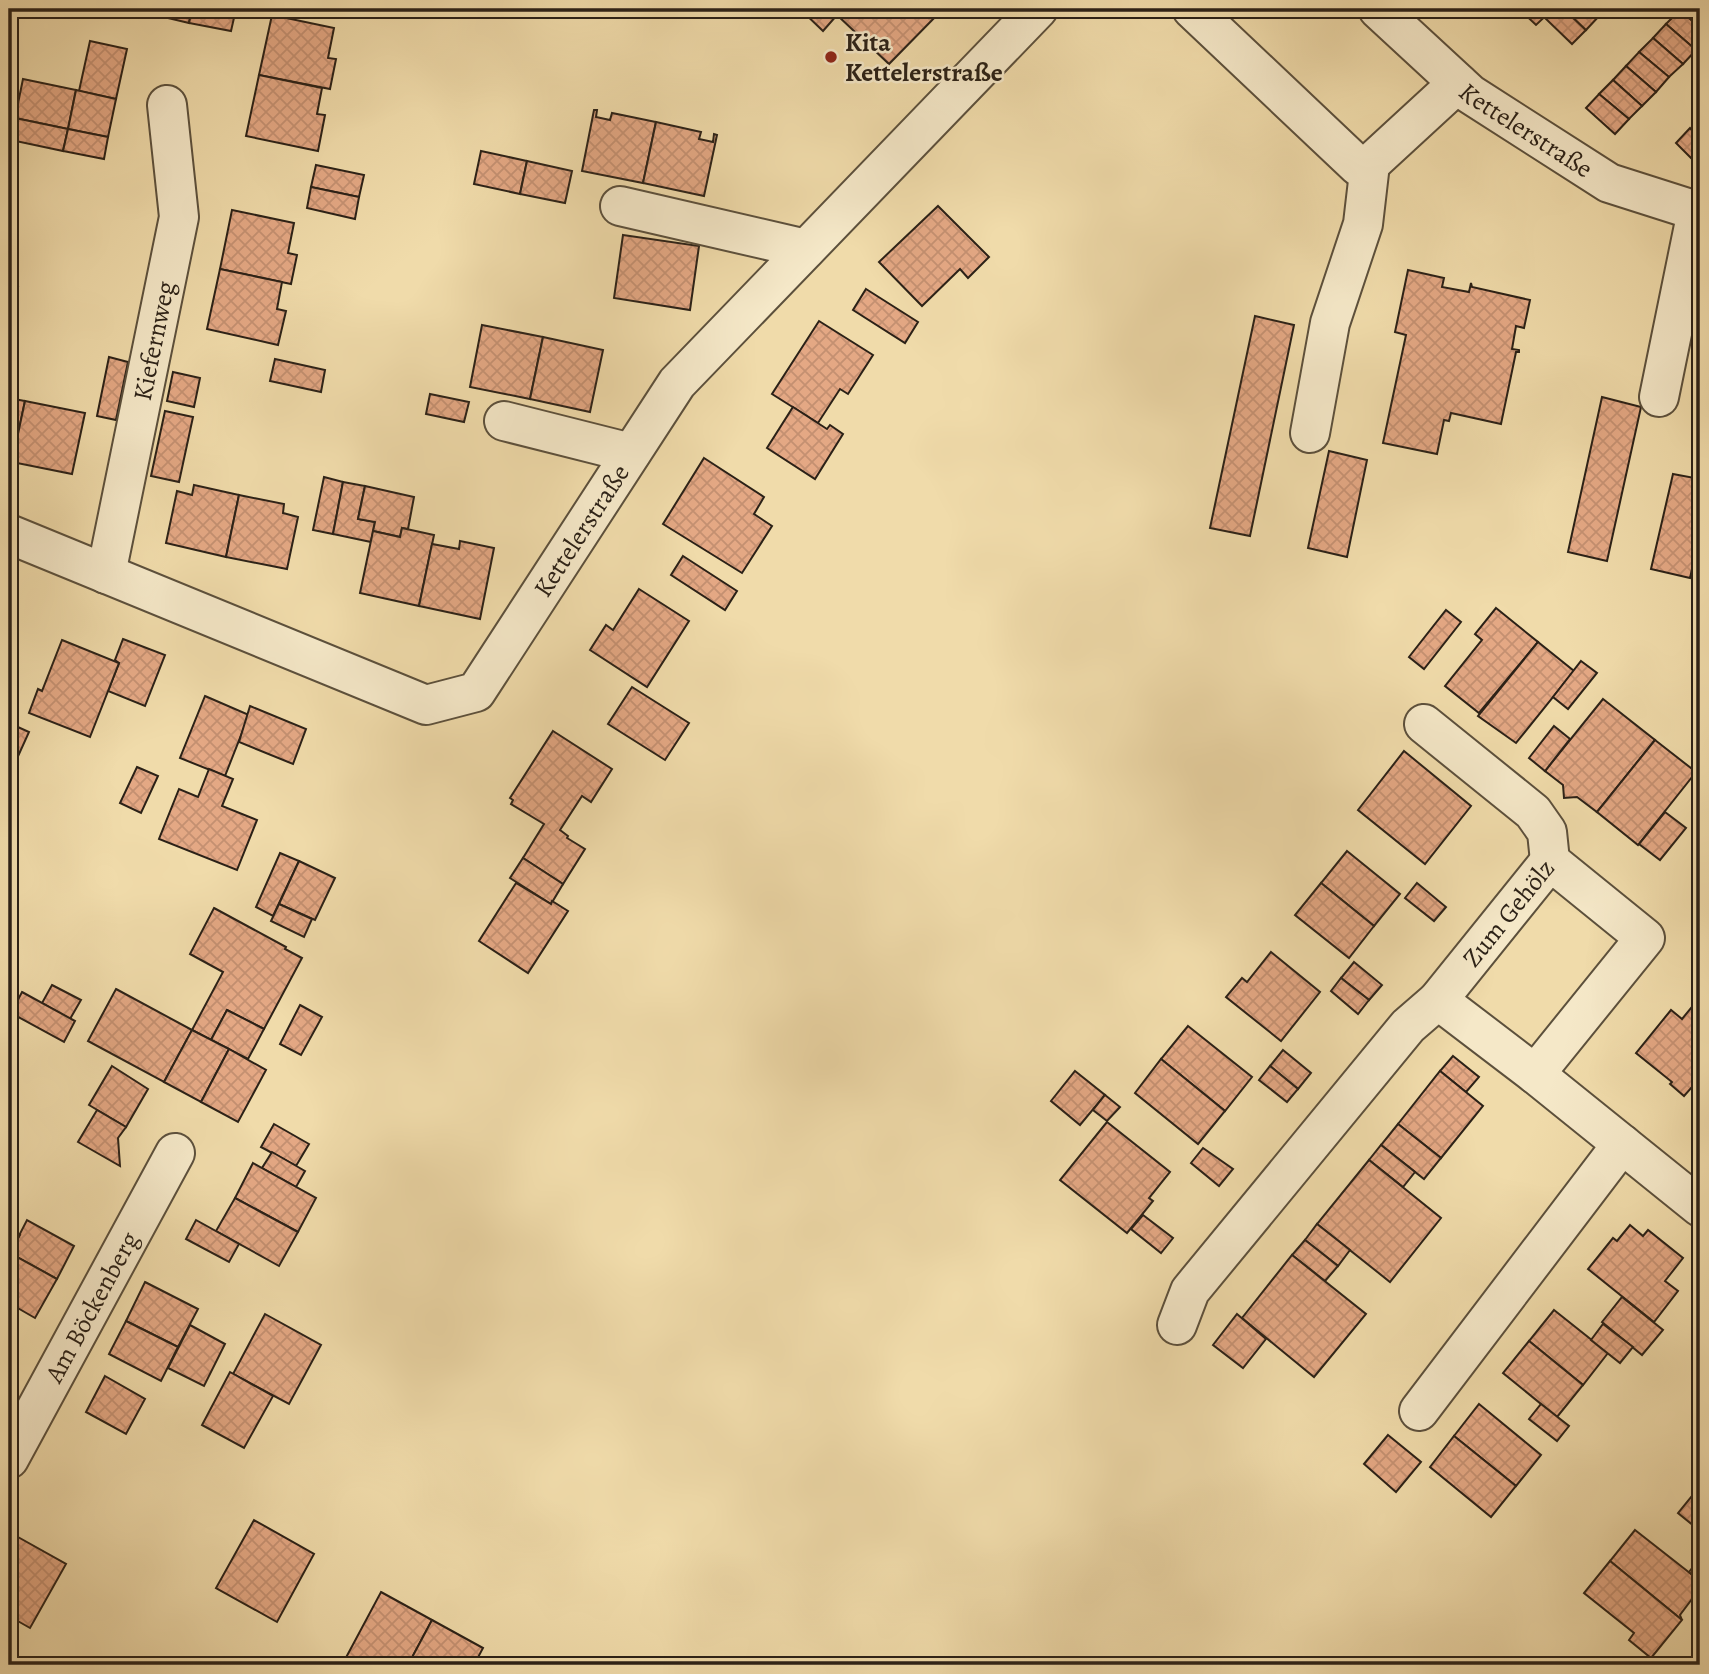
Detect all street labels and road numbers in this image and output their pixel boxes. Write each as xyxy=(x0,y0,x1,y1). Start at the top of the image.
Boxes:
street label: Kettelerstraße xyxy=(1451,75,1600,186)
street label: Kiefernweg xyxy=(124,278,183,404)
street label: Kettelerstraße xyxy=(525,457,637,604)
street label: Zum Gehölz xyxy=(1454,852,1562,974)
street label: Am Böckenberg xyxy=(36,1225,147,1390)

